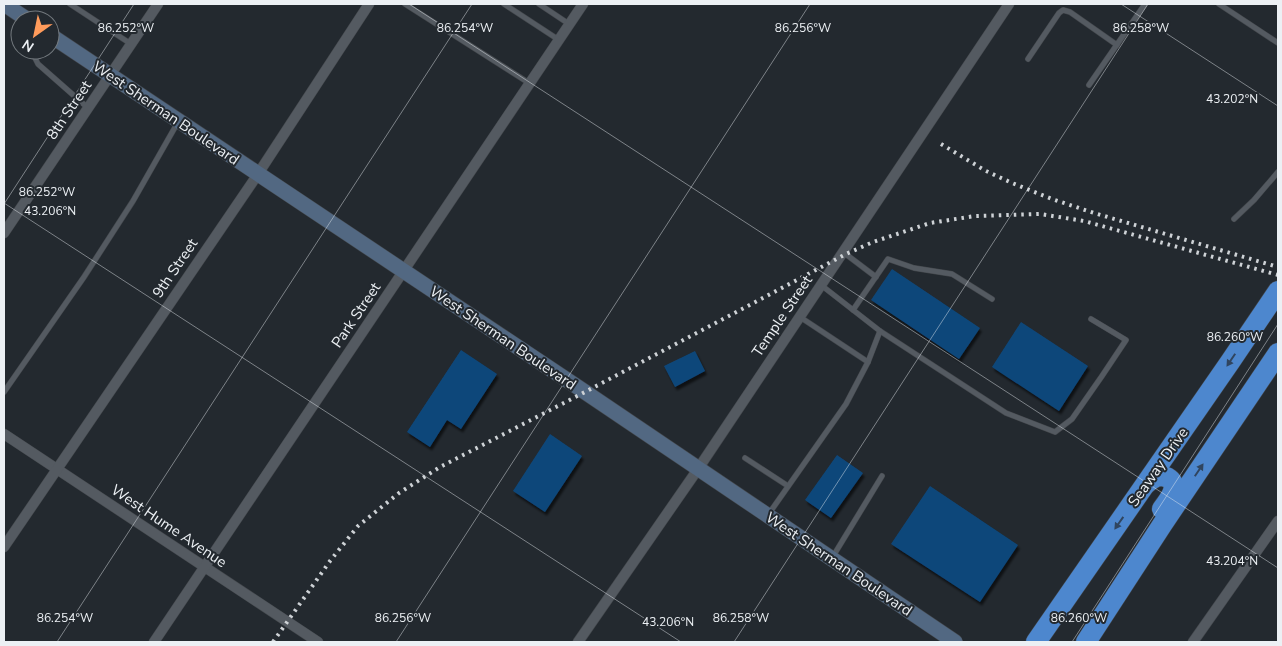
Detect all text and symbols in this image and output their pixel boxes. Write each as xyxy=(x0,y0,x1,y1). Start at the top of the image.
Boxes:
north arrow xyxy=(10,10,60,60)
text: 86.252°W xyxy=(98,20,154,36)
text: 86.254°W xyxy=(437,20,493,36)
text: 86.256°W xyxy=(775,20,831,36)
text: 86.258°W xyxy=(1113,20,1169,36)
text: N xyxy=(19,35,38,56)
street label: West Sherman Boulevard xyxy=(89,56,243,170)
street label: 8th Street xyxy=(42,76,97,144)
text: 43.202°N xyxy=(1206,91,1258,107)
text: 86.252°W xyxy=(19,184,75,200)
text: 43.206°N xyxy=(24,203,76,219)
street label: 9th Street xyxy=(148,234,203,302)
street label: Temple Street xyxy=(747,271,817,361)
street label: Park Street xyxy=(327,278,386,352)
street label: West Sherman Boulevard xyxy=(426,281,580,395)
text: 86.260°W xyxy=(1207,329,1263,345)
one-way arrow xyxy=(1227,353,1236,367)
street label: Seaway Drive xyxy=(1123,423,1193,511)
one-way arrow xyxy=(1194,464,1204,477)
street label: West Hume Avenue xyxy=(107,480,231,572)
street label: West Sherman Boulevard xyxy=(762,507,916,621)
one-way arrow xyxy=(1114,516,1124,529)
text: 43.204°N xyxy=(1206,553,1258,569)
text: 86.254°W xyxy=(37,610,93,626)
text: 86.256°W xyxy=(375,610,431,626)
text: 86.258°W xyxy=(713,610,769,626)
text: 86.260°W xyxy=(1051,610,1107,626)
text: 43.206°N xyxy=(642,614,694,630)

